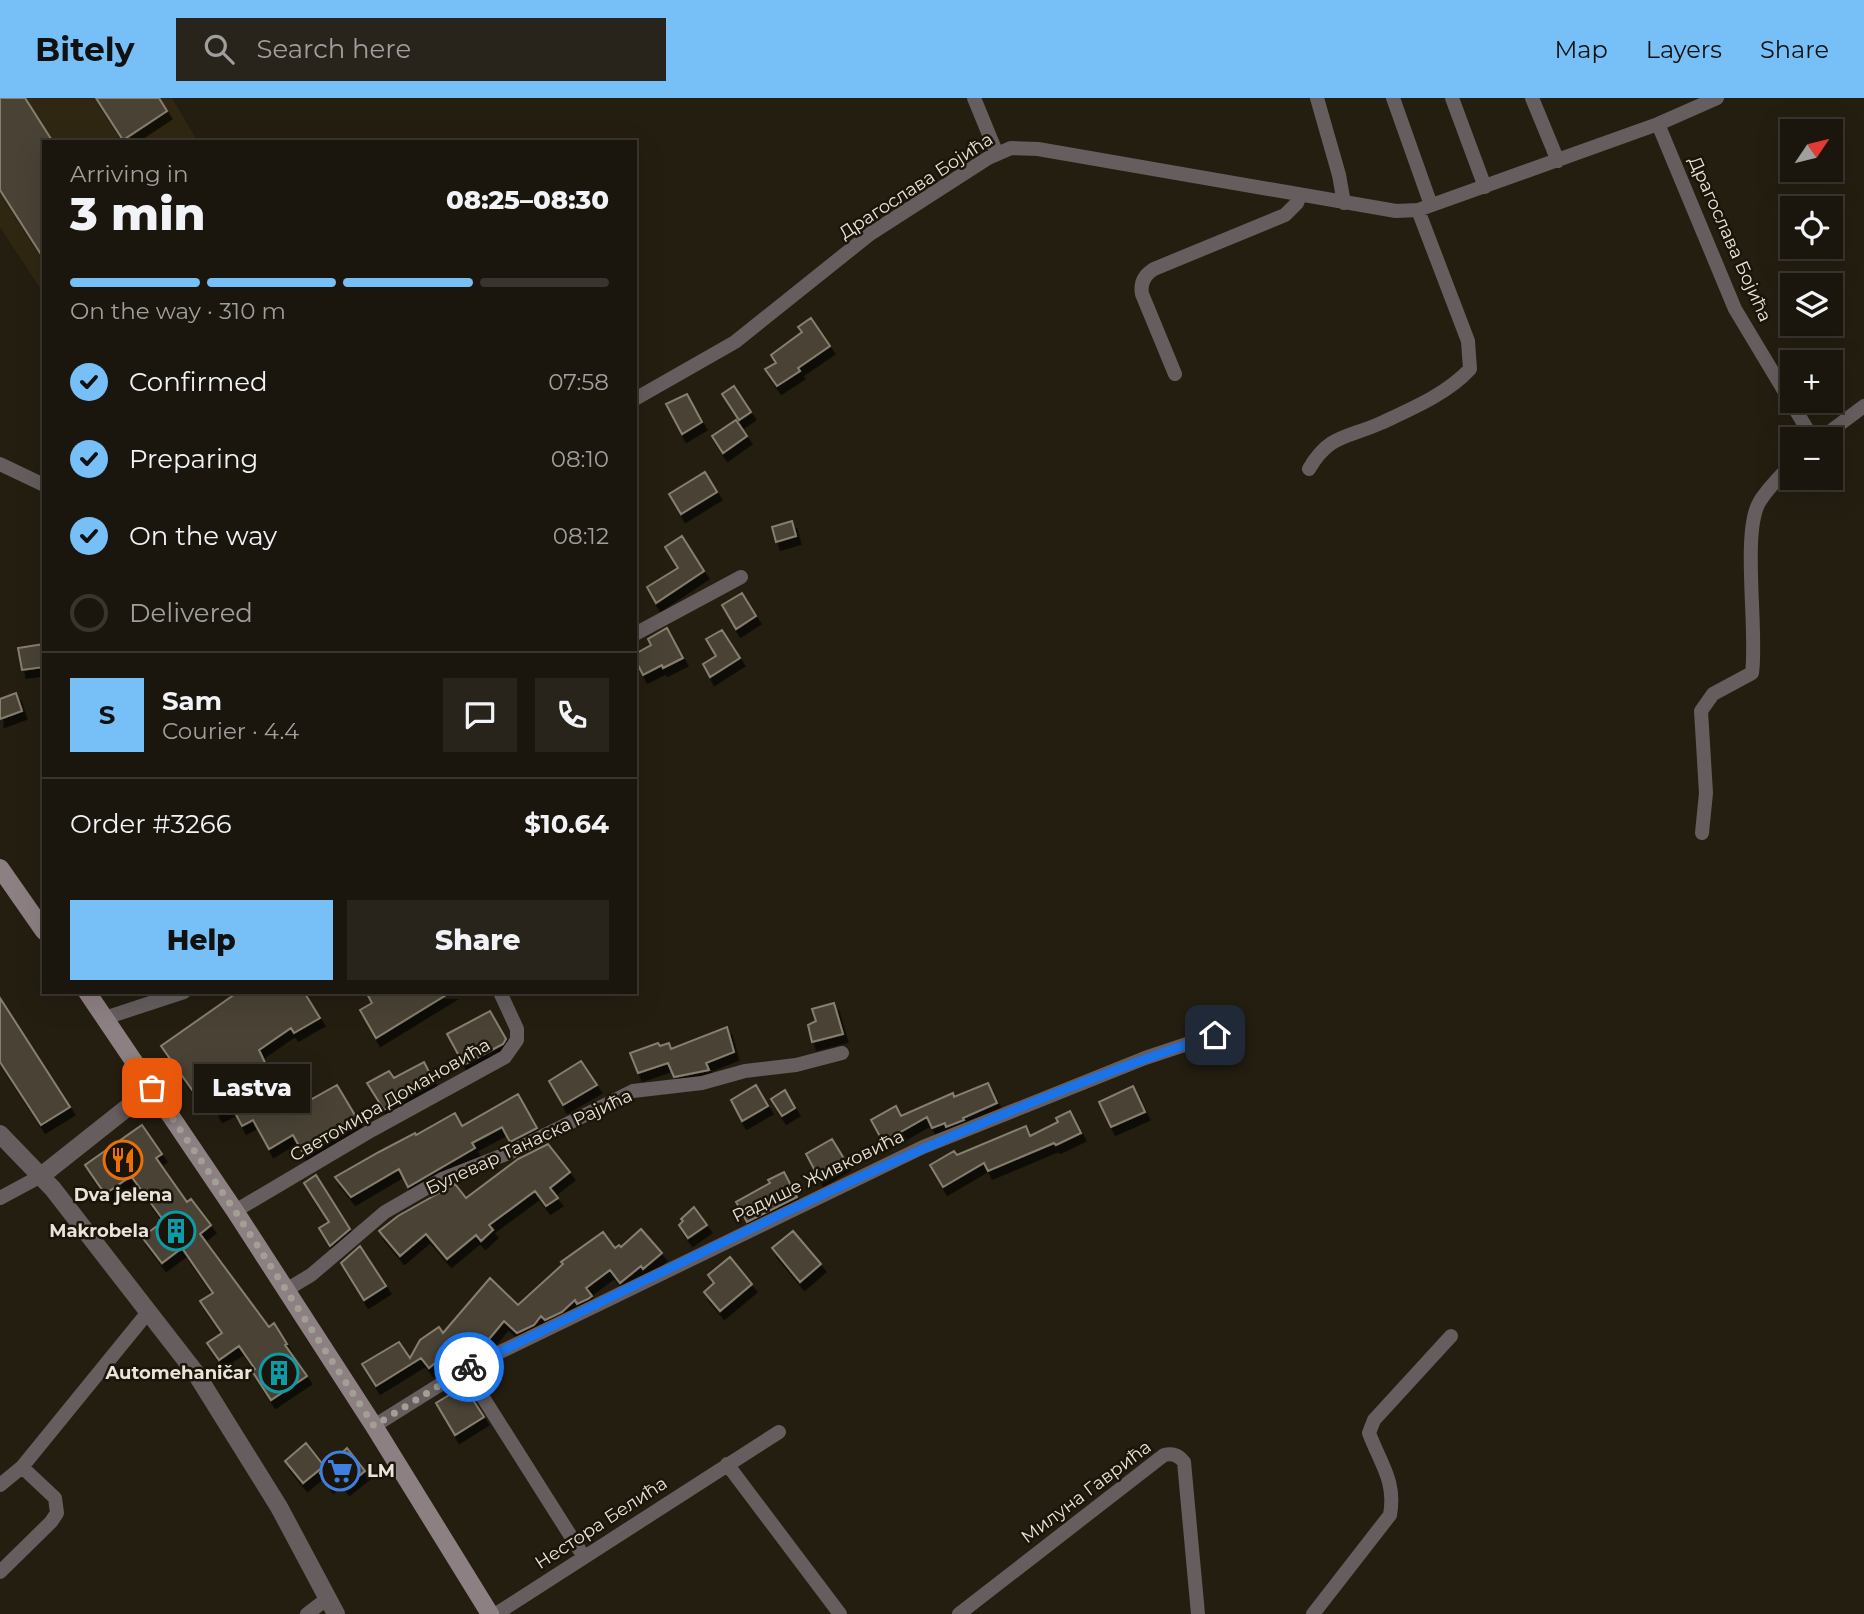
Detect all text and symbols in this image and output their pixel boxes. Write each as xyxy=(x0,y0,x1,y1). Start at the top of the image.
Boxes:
search box xyxy=(176,18,666,81)
text: Bitely xyxy=(35,29,134,69)
icon: search xyxy=(200,30,238,68)
text: Search here xyxy=(256,33,411,65)
text: Map xyxy=(1554,35,1608,64)
text: Layers xyxy=(1646,35,1722,64)
text: Share xyxy=(1760,35,1829,64)
north arrow xyxy=(1780,119,1843,182)
map controls xyxy=(1780,119,1843,490)
street label: Драгослава Бојића xyxy=(835,128,997,244)
street label: Драгослава Бојића xyxy=(1684,153,1776,325)
text: Arriving in xyxy=(70,160,189,188)
text: 08:25–08:30 xyxy=(446,184,609,216)
text: 3 min xyxy=(70,185,206,242)
button: locate xyxy=(1780,196,1843,259)
button: layers xyxy=(1780,273,1843,336)
text: On the way · 310 m xyxy=(70,297,286,325)
button: + xyxy=(1780,350,1843,413)
icon: check xyxy=(70,363,108,401)
text: Confirmed xyxy=(129,366,268,398)
text: 07:58 xyxy=(548,368,609,396)
button: − xyxy=(1780,427,1843,490)
icon: check xyxy=(70,440,108,478)
text: Preparing xyxy=(129,443,258,475)
text: 08:10 xyxy=(551,445,609,473)
icon: check xyxy=(70,517,108,555)
text: On the way xyxy=(129,520,277,552)
text: 08:12 xyxy=(553,522,609,550)
text: Delivered xyxy=(129,597,253,629)
button: chat xyxy=(443,678,517,752)
button: phone xyxy=(535,678,609,752)
text: Sam xyxy=(162,685,222,717)
text: S xyxy=(99,699,115,731)
text: Courier · 4.4 xyxy=(162,717,299,745)
text: Order #3266 xyxy=(70,808,232,840)
text: $10.64 xyxy=(524,808,609,840)
button: Help xyxy=(70,900,333,980)
button: Share xyxy=(347,900,609,980)
pin xyxy=(1185,1005,1245,1065)
icon: home xyxy=(1196,1016,1234,1054)
street label: Светомира Домановића xyxy=(286,1034,494,1166)
pin xyxy=(122,1058,182,1118)
callout: Lastva xyxy=(194,1063,310,1112)
icon: bag xyxy=(133,1069,171,1107)
text: Lastva xyxy=(212,1074,292,1102)
street label: Булевар Танаска Рајића xyxy=(422,1084,636,1200)
street label: Радише Живковића xyxy=(728,1125,908,1227)
restaurant icon: Dva jelena xyxy=(102,1139,144,1181)
place label: Dva jelena xyxy=(74,1184,172,1206)
building icon: Makrobela xyxy=(155,1210,197,1252)
place label: Makrobela xyxy=(49,1220,149,1242)
courier xyxy=(434,1332,504,1402)
icon: bike xyxy=(450,1348,488,1386)
building icon: Automehaničar xyxy=(258,1352,300,1394)
place label: Automehaničar xyxy=(104,1362,252,1384)
street label: Милуна Гаврића xyxy=(1017,1436,1155,1548)
supermarket icon: LM xyxy=(319,1450,361,1492)
place label: LM xyxy=(367,1460,395,1482)
street label: Нестора Белића xyxy=(531,1472,671,1574)

